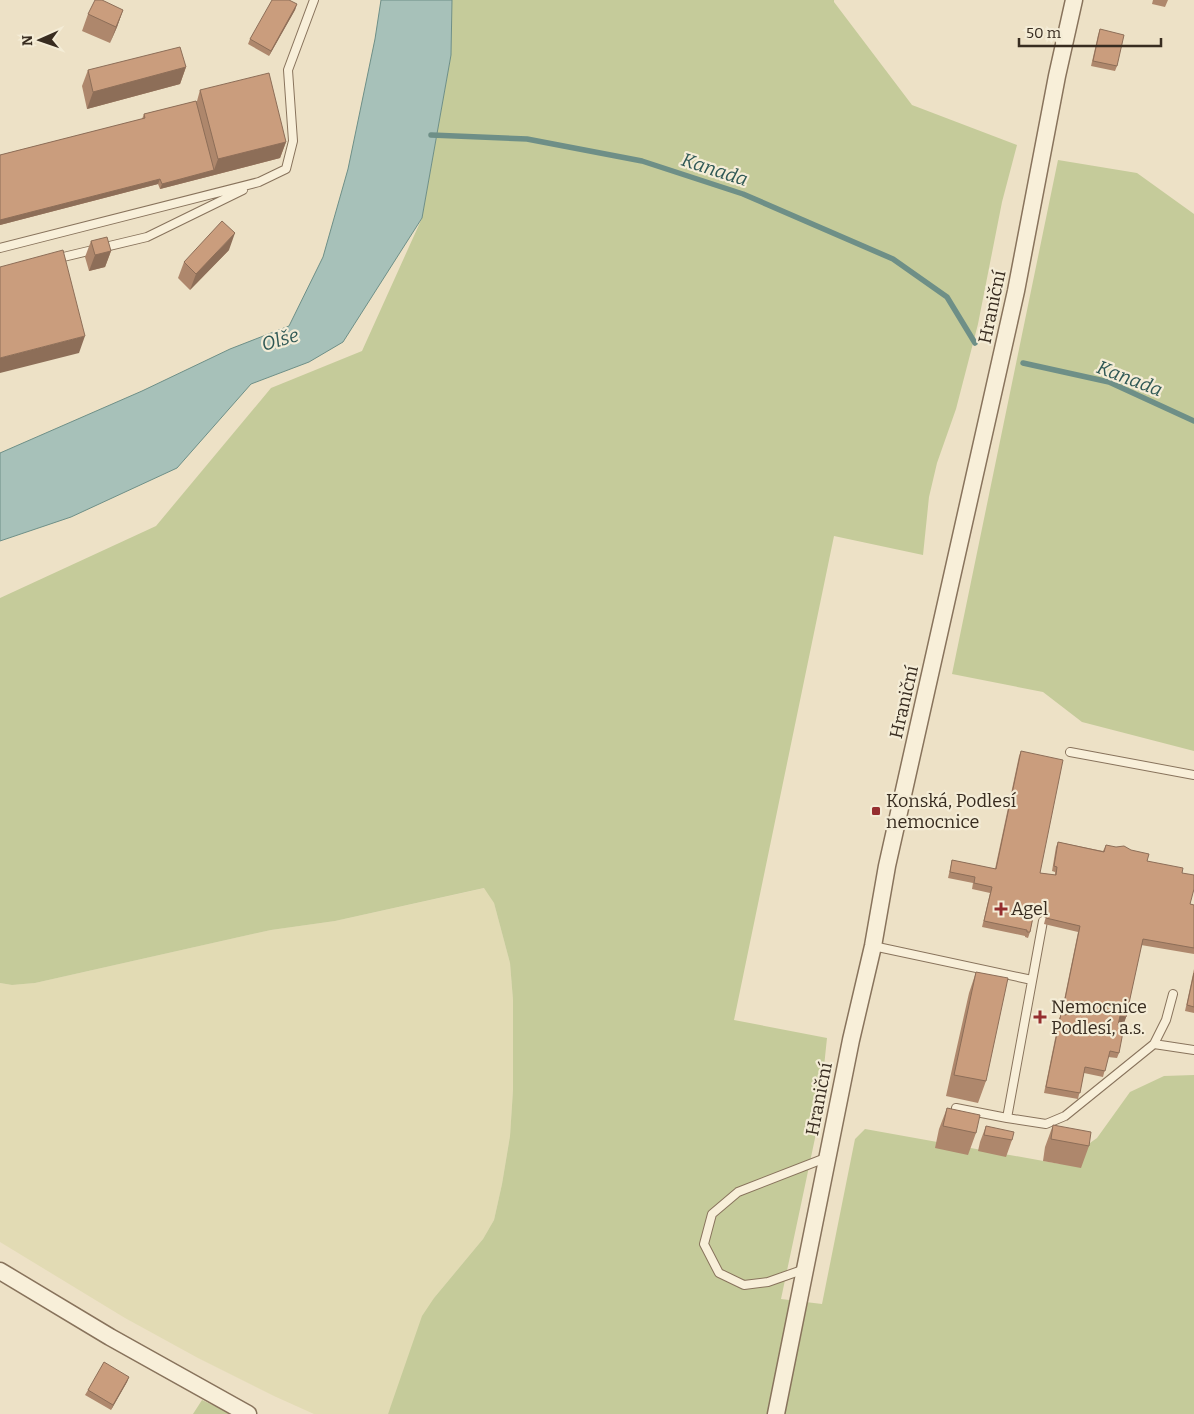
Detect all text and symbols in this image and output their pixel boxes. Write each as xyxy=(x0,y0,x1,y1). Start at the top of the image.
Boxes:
north arrow xyxy=(15,15,65,65)
scale bar xyxy=(1019,15,1162,47)
text: 50 m xyxy=(1026,24,1062,42)
text: N xyxy=(19,35,36,46)
water label: Kanada xyxy=(679,148,751,191)
street label: Hraniční xyxy=(974,268,1011,346)
water label: Olše xyxy=(259,323,302,356)
water label: Kanada xyxy=(1094,355,1166,401)
street label: Hraniční xyxy=(885,663,923,741)
place label: Konská, Podlesí nemocnice xyxy=(886,790,1017,833)
marker: Konská, Podlesí nemocnice xyxy=(870,805,882,817)
place label: Agel xyxy=(1011,898,1048,920)
marker: Agel xyxy=(995,903,1007,915)
place label: Nemocnice Podlesí, a.s. xyxy=(1051,996,1147,1039)
marker: Nemocnice Podlesí, a.s. xyxy=(1033,1010,1047,1024)
street label: Hraniční xyxy=(801,1060,837,1137)

